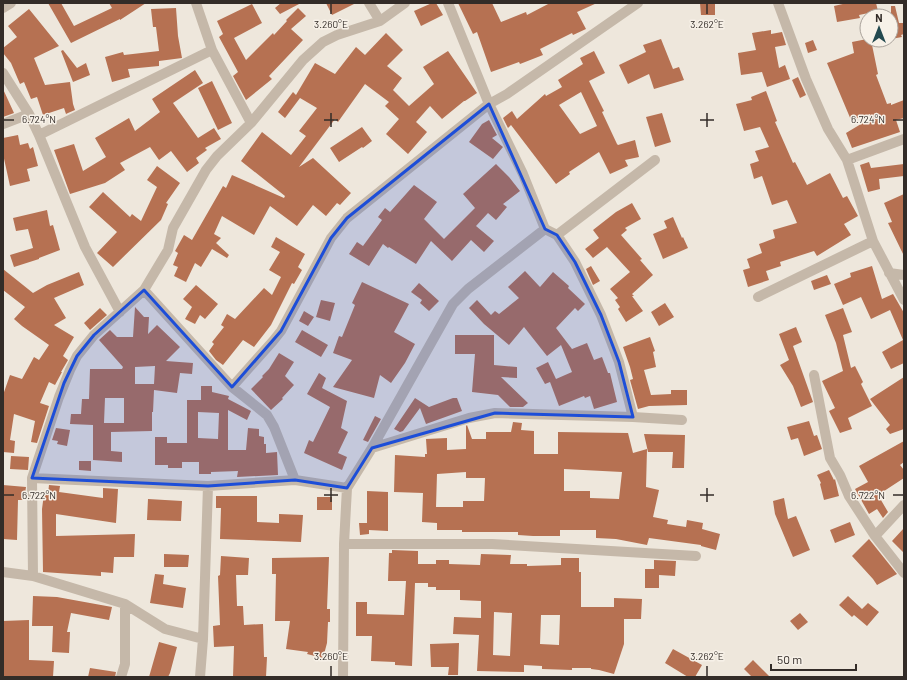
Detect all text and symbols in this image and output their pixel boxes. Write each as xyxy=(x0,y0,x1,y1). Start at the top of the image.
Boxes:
north arrow xyxy=(859,8,899,48)
text: N xyxy=(875,11,883,24)
text: 3.260°E xyxy=(314,18,348,30)
text: 3.262°E xyxy=(690,18,724,30)
text: 6.724°N xyxy=(22,113,56,125)
text: 6.724°N xyxy=(851,113,885,125)
text: 6.722°N xyxy=(22,489,56,501)
text: 6.722°N xyxy=(851,489,885,501)
scale bar xyxy=(771,646,856,672)
text: 3.260°E xyxy=(314,650,348,662)
text: 3.262°E xyxy=(690,650,724,662)
text: 50 m xyxy=(777,652,802,666)

